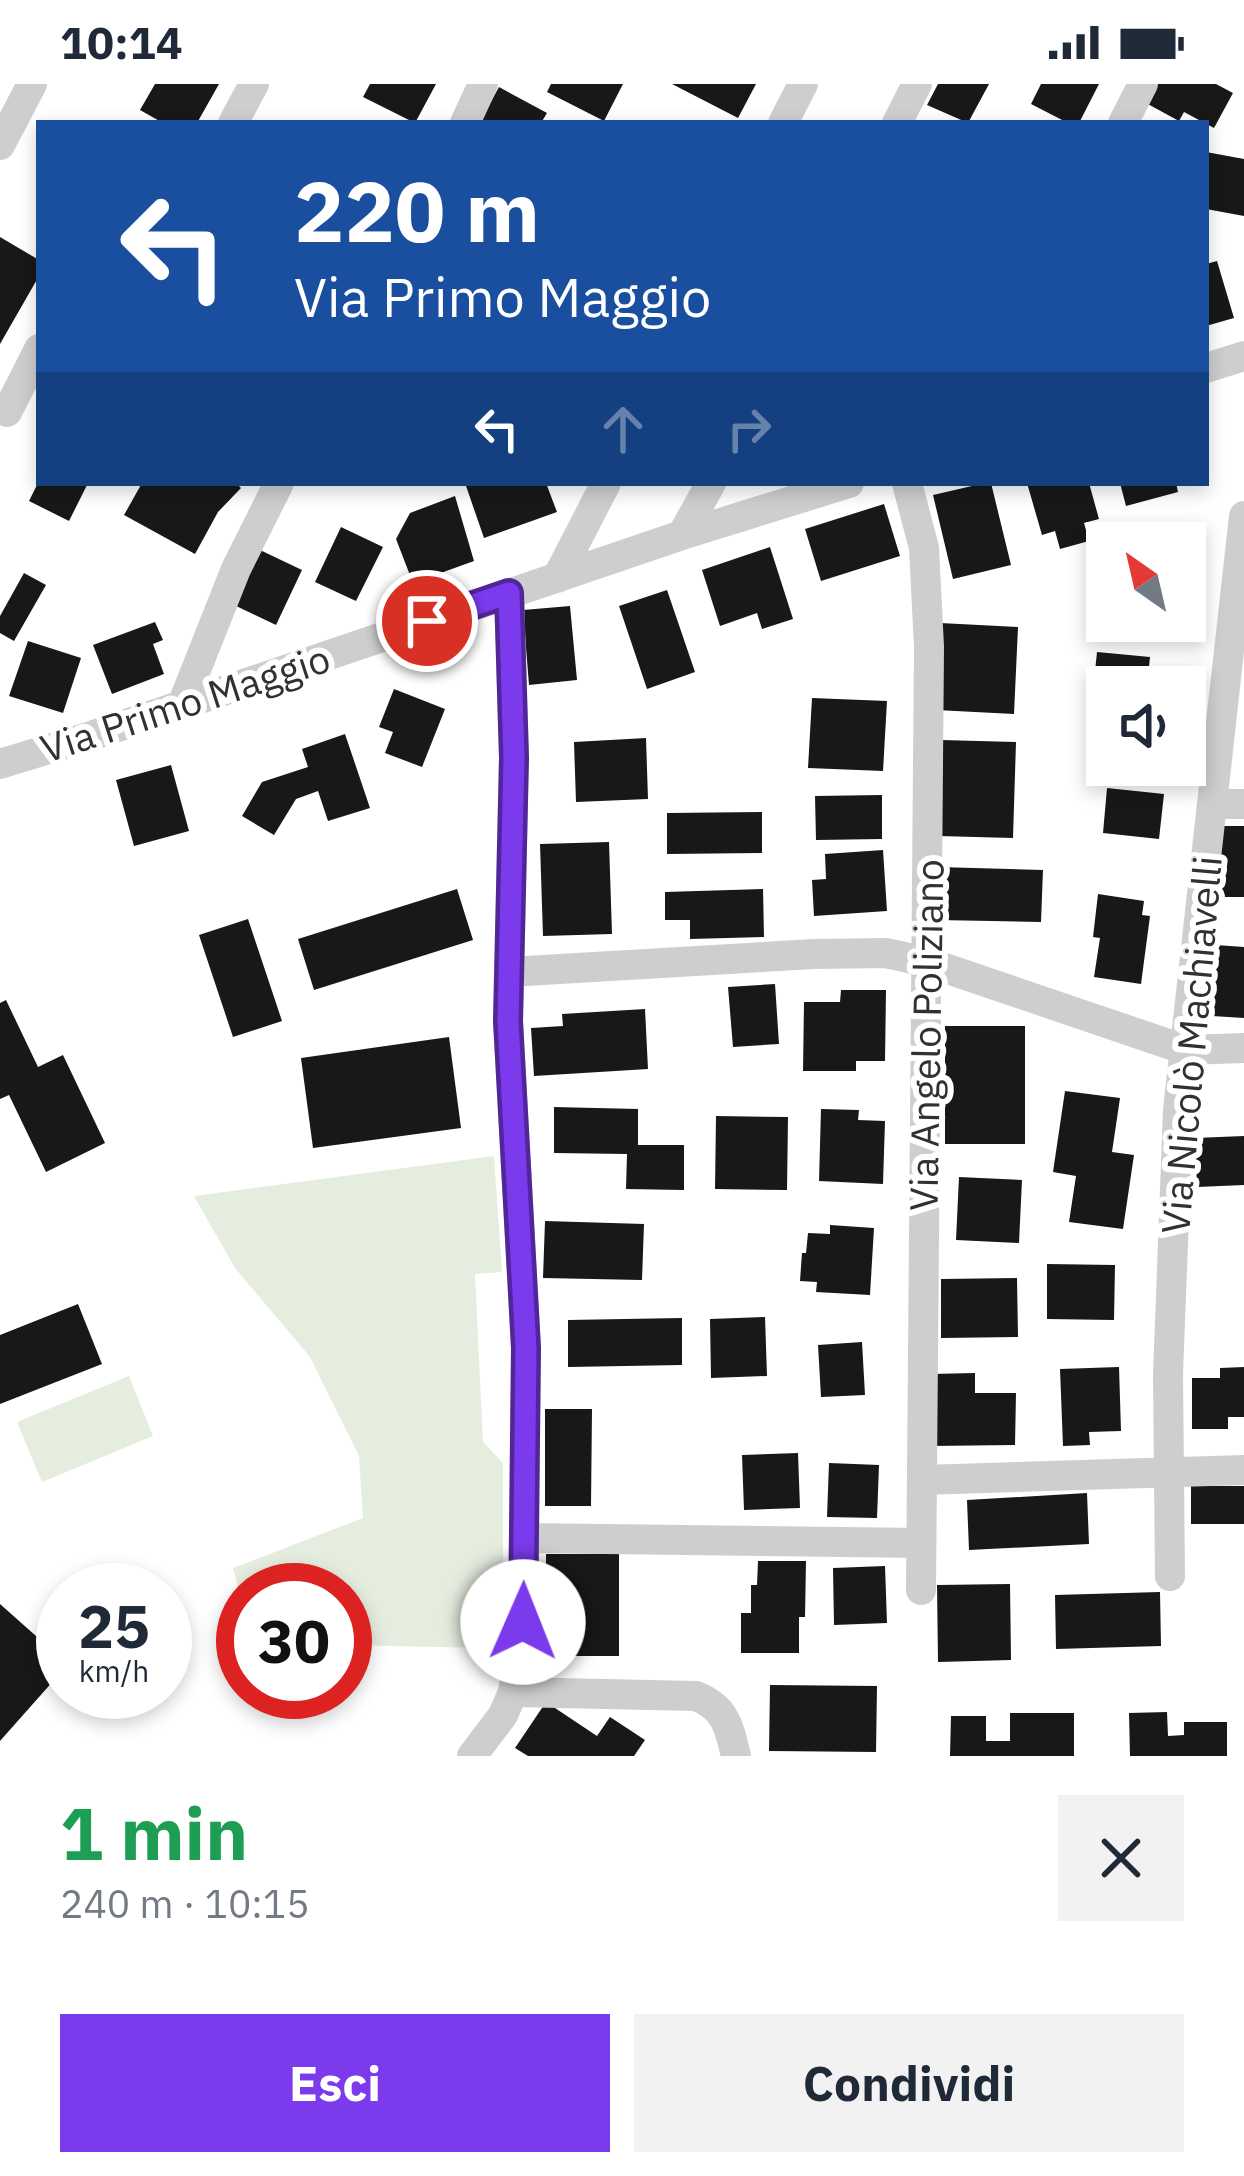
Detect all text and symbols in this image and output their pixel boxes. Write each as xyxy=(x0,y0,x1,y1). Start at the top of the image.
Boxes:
text: 10:14 xyxy=(60,13,183,71)
text: 220 m xyxy=(294,156,540,265)
icon: left xyxy=(96,168,252,324)
text: Via Primo Maggio xyxy=(294,262,711,332)
icon: left xyxy=(464,396,530,462)
icon: ahead xyxy=(590,396,656,462)
icon: right xyxy=(716,396,782,462)
north arrow xyxy=(1086,522,1206,642)
map controls xyxy=(1086,522,1206,786)
pin xyxy=(376,570,478,672)
icon: arrive xyxy=(394,588,460,654)
street label: Via Primo Maggio xyxy=(34,632,336,774)
button: sound xyxy=(1086,666,1206,786)
street label: Via Nicolò Machiavelli xyxy=(1149,854,1233,1236)
street label: Via Angelo Poliziano xyxy=(897,859,955,1211)
position arrow xyxy=(460,1559,586,1685)
speed limit sign: 30 xyxy=(216,1563,372,1719)
text: 25 xyxy=(78,1586,150,1665)
text: km/h xyxy=(79,1651,149,1690)
text: 1 min xyxy=(60,1786,248,1880)
button: close xyxy=(1058,1795,1184,1921)
text: 240 m · 10:15 xyxy=(60,1878,310,1929)
button: Esci xyxy=(60,2014,610,2152)
button: Condividi xyxy=(634,2014,1184,2152)

